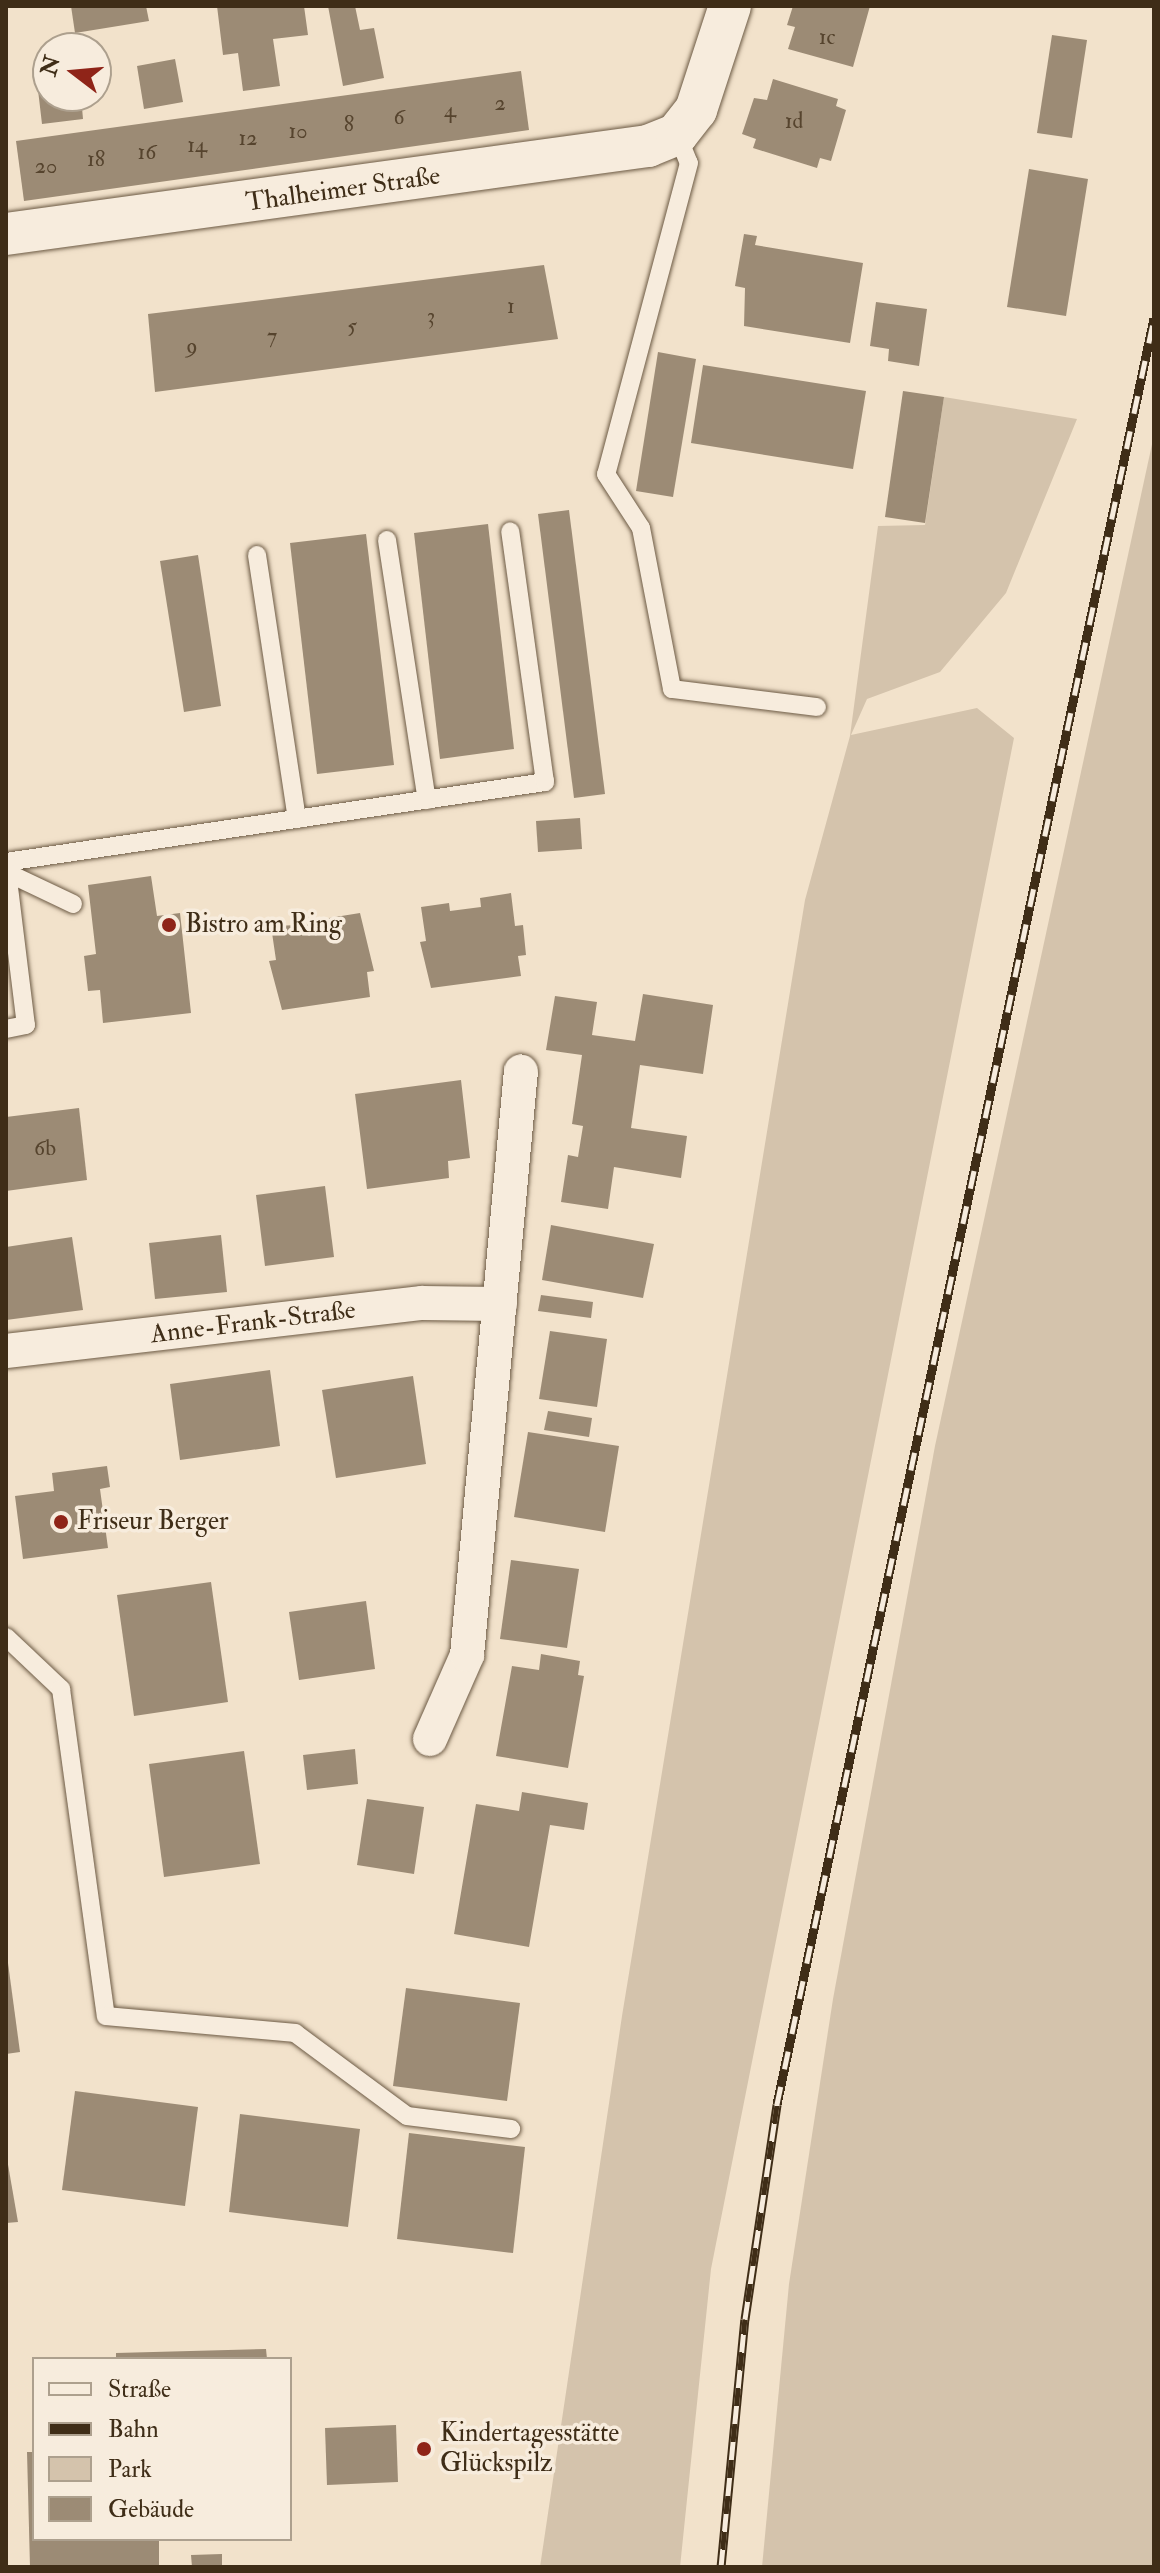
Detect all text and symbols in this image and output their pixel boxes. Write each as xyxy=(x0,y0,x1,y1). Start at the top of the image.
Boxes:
house number: 1c xyxy=(819,25,835,51)
north arrow xyxy=(32,32,112,112)
text: N xyxy=(35,53,67,79)
house number: 2 xyxy=(494,91,506,117)
house number: 4 xyxy=(444,98,456,124)
house number: 6 xyxy=(393,105,405,131)
house number: 1d xyxy=(785,109,803,135)
house number: 8 xyxy=(344,112,354,138)
house number: 10 xyxy=(288,119,308,145)
house number: 12 xyxy=(238,126,258,152)
house number: 14 xyxy=(187,133,207,159)
house number: 16 xyxy=(138,140,156,166)
house number: 18 xyxy=(87,147,105,173)
house number: 20 xyxy=(35,154,57,180)
street label: Thalheimer Straße xyxy=(244,161,442,219)
house number: 1 xyxy=(507,294,515,320)
house number: 3 xyxy=(427,304,435,330)
house number: 5 xyxy=(347,314,357,340)
house number: 7 xyxy=(267,324,277,350)
house number: 9 xyxy=(186,334,198,360)
place label: Bistro am Ring xyxy=(185,909,342,941)
marker: Bistro am Ring xyxy=(160,916,178,934)
house number: 6b xyxy=(34,1136,56,1162)
street label: Anne-Frank-Straße xyxy=(149,1295,357,1351)
place label: Friseur Berger xyxy=(77,1506,229,1538)
marker: Friseur Berger xyxy=(52,1513,70,1531)
legend xyxy=(32,2357,292,2541)
text: Straße xyxy=(108,2374,171,2405)
text: Bahn xyxy=(108,2414,159,2445)
place label: Kindertagesstätte Glückspilz xyxy=(440,2418,619,2480)
marker: Kindertagesstätte Glückspilz xyxy=(415,2440,433,2458)
text: Park xyxy=(108,2454,152,2485)
text: Gebäude xyxy=(108,2494,194,2525)

